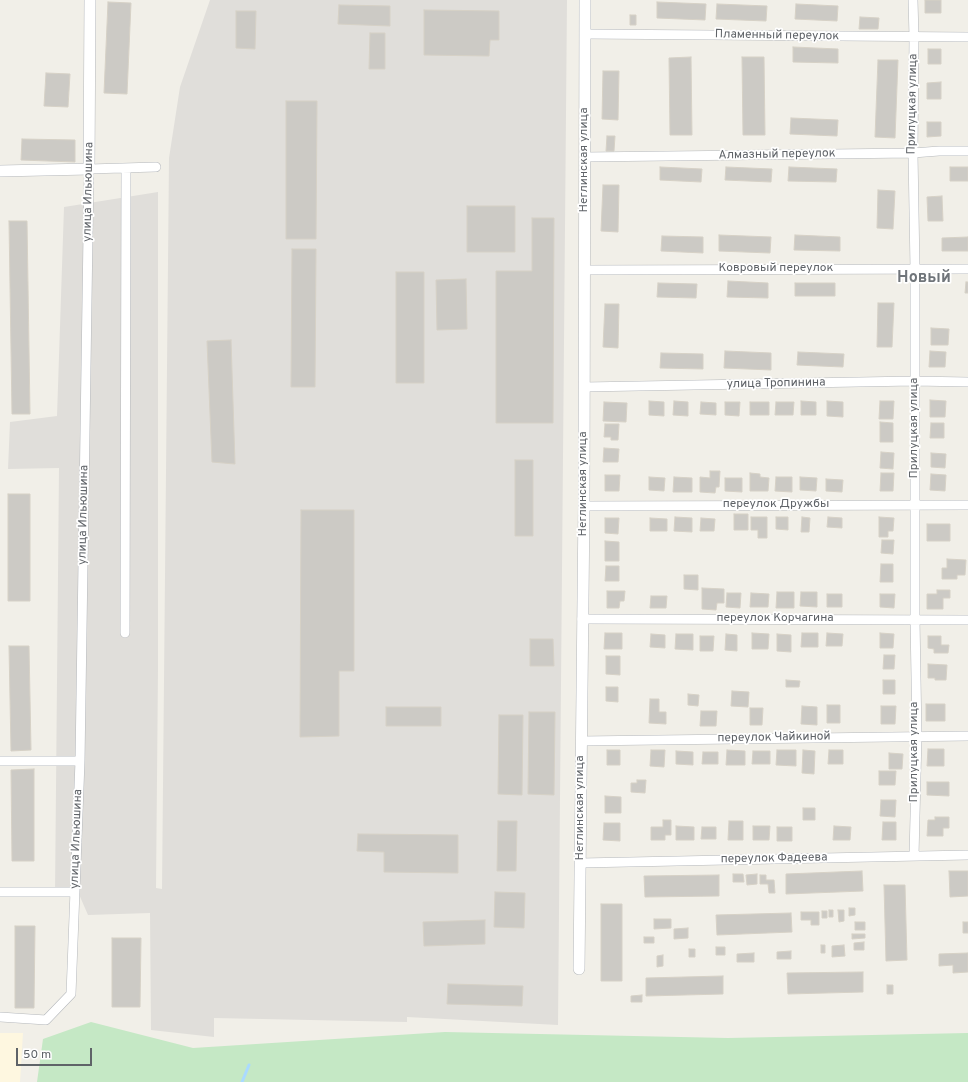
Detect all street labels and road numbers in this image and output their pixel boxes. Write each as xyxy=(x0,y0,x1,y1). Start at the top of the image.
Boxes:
street label: Пламенный переулок xyxy=(715,28,839,44)
street label: Прилуцкая улица xyxy=(905,53,921,155)
street label: Неглинская улица xyxy=(578,108,592,212)
street label: улица Ильюшина xyxy=(81,142,97,242)
street label: Алмазный переулок xyxy=(718,147,836,163)
street label: Ковровый переулок xyxy=(719,262,833,276)
street label: улица Тропинина xyxy=(726,376,826,392)
street label: Прилуцкая улица xyxy=(908,378,922,478)
street label: Неглинская улица xyxy=(577,432,591,536)
street label: улица Ильюшина xyxy=(76,465,92,565)
street label: переулок Дружбы xyxy=(723,498,829,512)
street label: переулок Корчагина xyxy=(716,612,834,626)
street label: Прилуцкая улица xyxy=(908,702,922,802)
street label: переулок Чайкиной xyxy=(717,730,831,746)
street label: Неглинская улица xyxy=(574,756,588,860)
street label: улица Ильюшина xyxy=(68,789,86,889)
street label: переулок Фадеева xyxy=(720,851,828,867)

